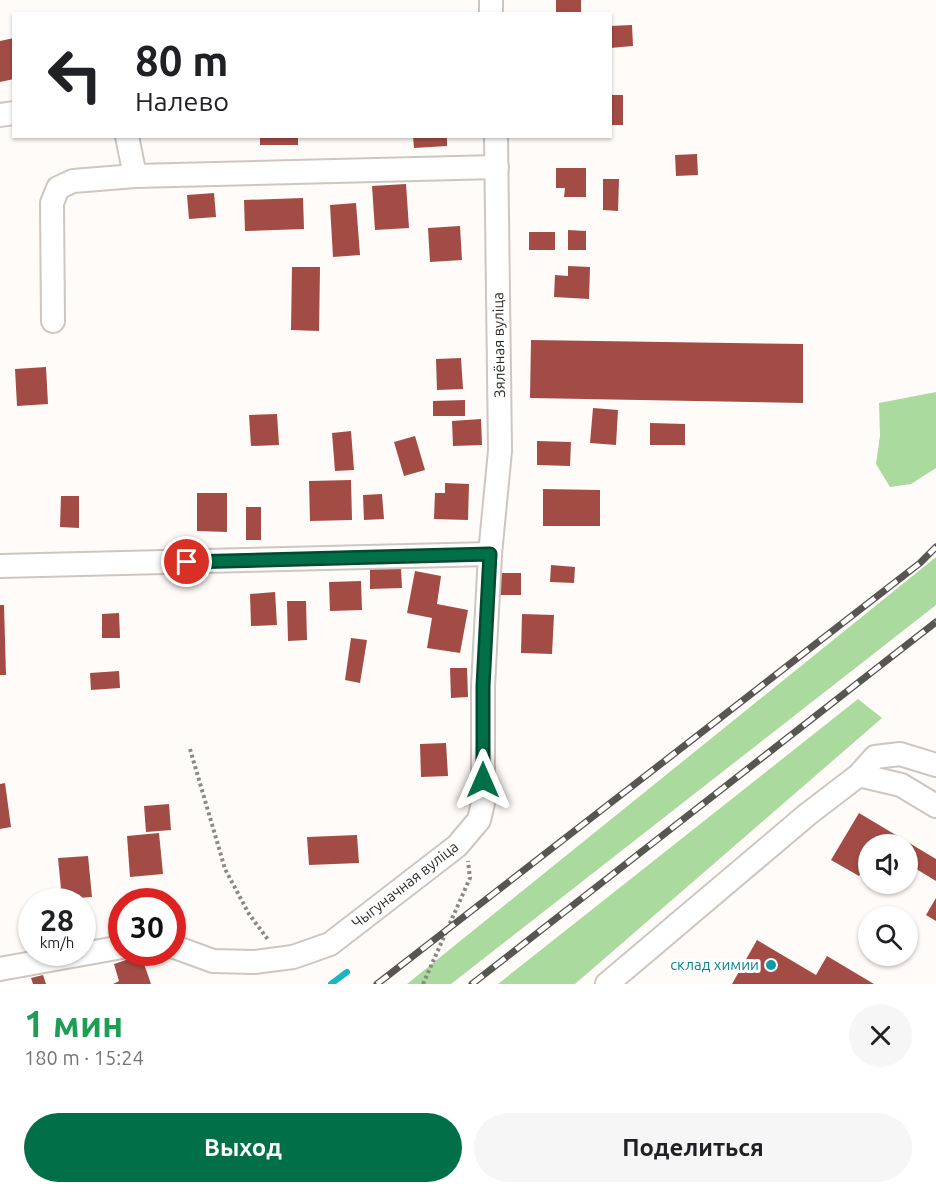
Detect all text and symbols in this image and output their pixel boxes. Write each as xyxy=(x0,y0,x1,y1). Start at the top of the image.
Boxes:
icon: left xyxy=(36,36,114,114)
text: 80 m xyxy=(135,37,229,84)
text: Налево xyxy=(135,86,229,116)
street label: Зялёная вуліца xyxy=(489,292,508,398)
pin xyxy=(161,536,212,587)
icon: arrive xyxy=(170,545,203,578)
position arrow xyxy=(451,748,515,812)
map controls xyxy=(858,834,918,966)
button: sound xyxy=(858,834,918,894)
street label: Чыгуначная вуліца xyxy=(348,838,461,931)
speed limit sign: 30 xyxy=(108,888,186,966)
text: 28 xyxy=(40,903,74,937)
button: search xyxy=(858,906,918,966)
text: km/h xyxy=(40,934,74,951)
place label: склад химии xyxy=(670,956,759,973)
marker: склад химии xyxy=(764,958,778,972)
text: 1 мин xyxy=(24,1003,123,1044)
button: close xyxy=(849,1004,912,1067)
text: 180 m · 15:24 xyxy=(24,1046,144,1069)
button: Выход xyxy=(24,1113,462,1182)
button: Поделиться xyxy=(474,1113,912,1182)

